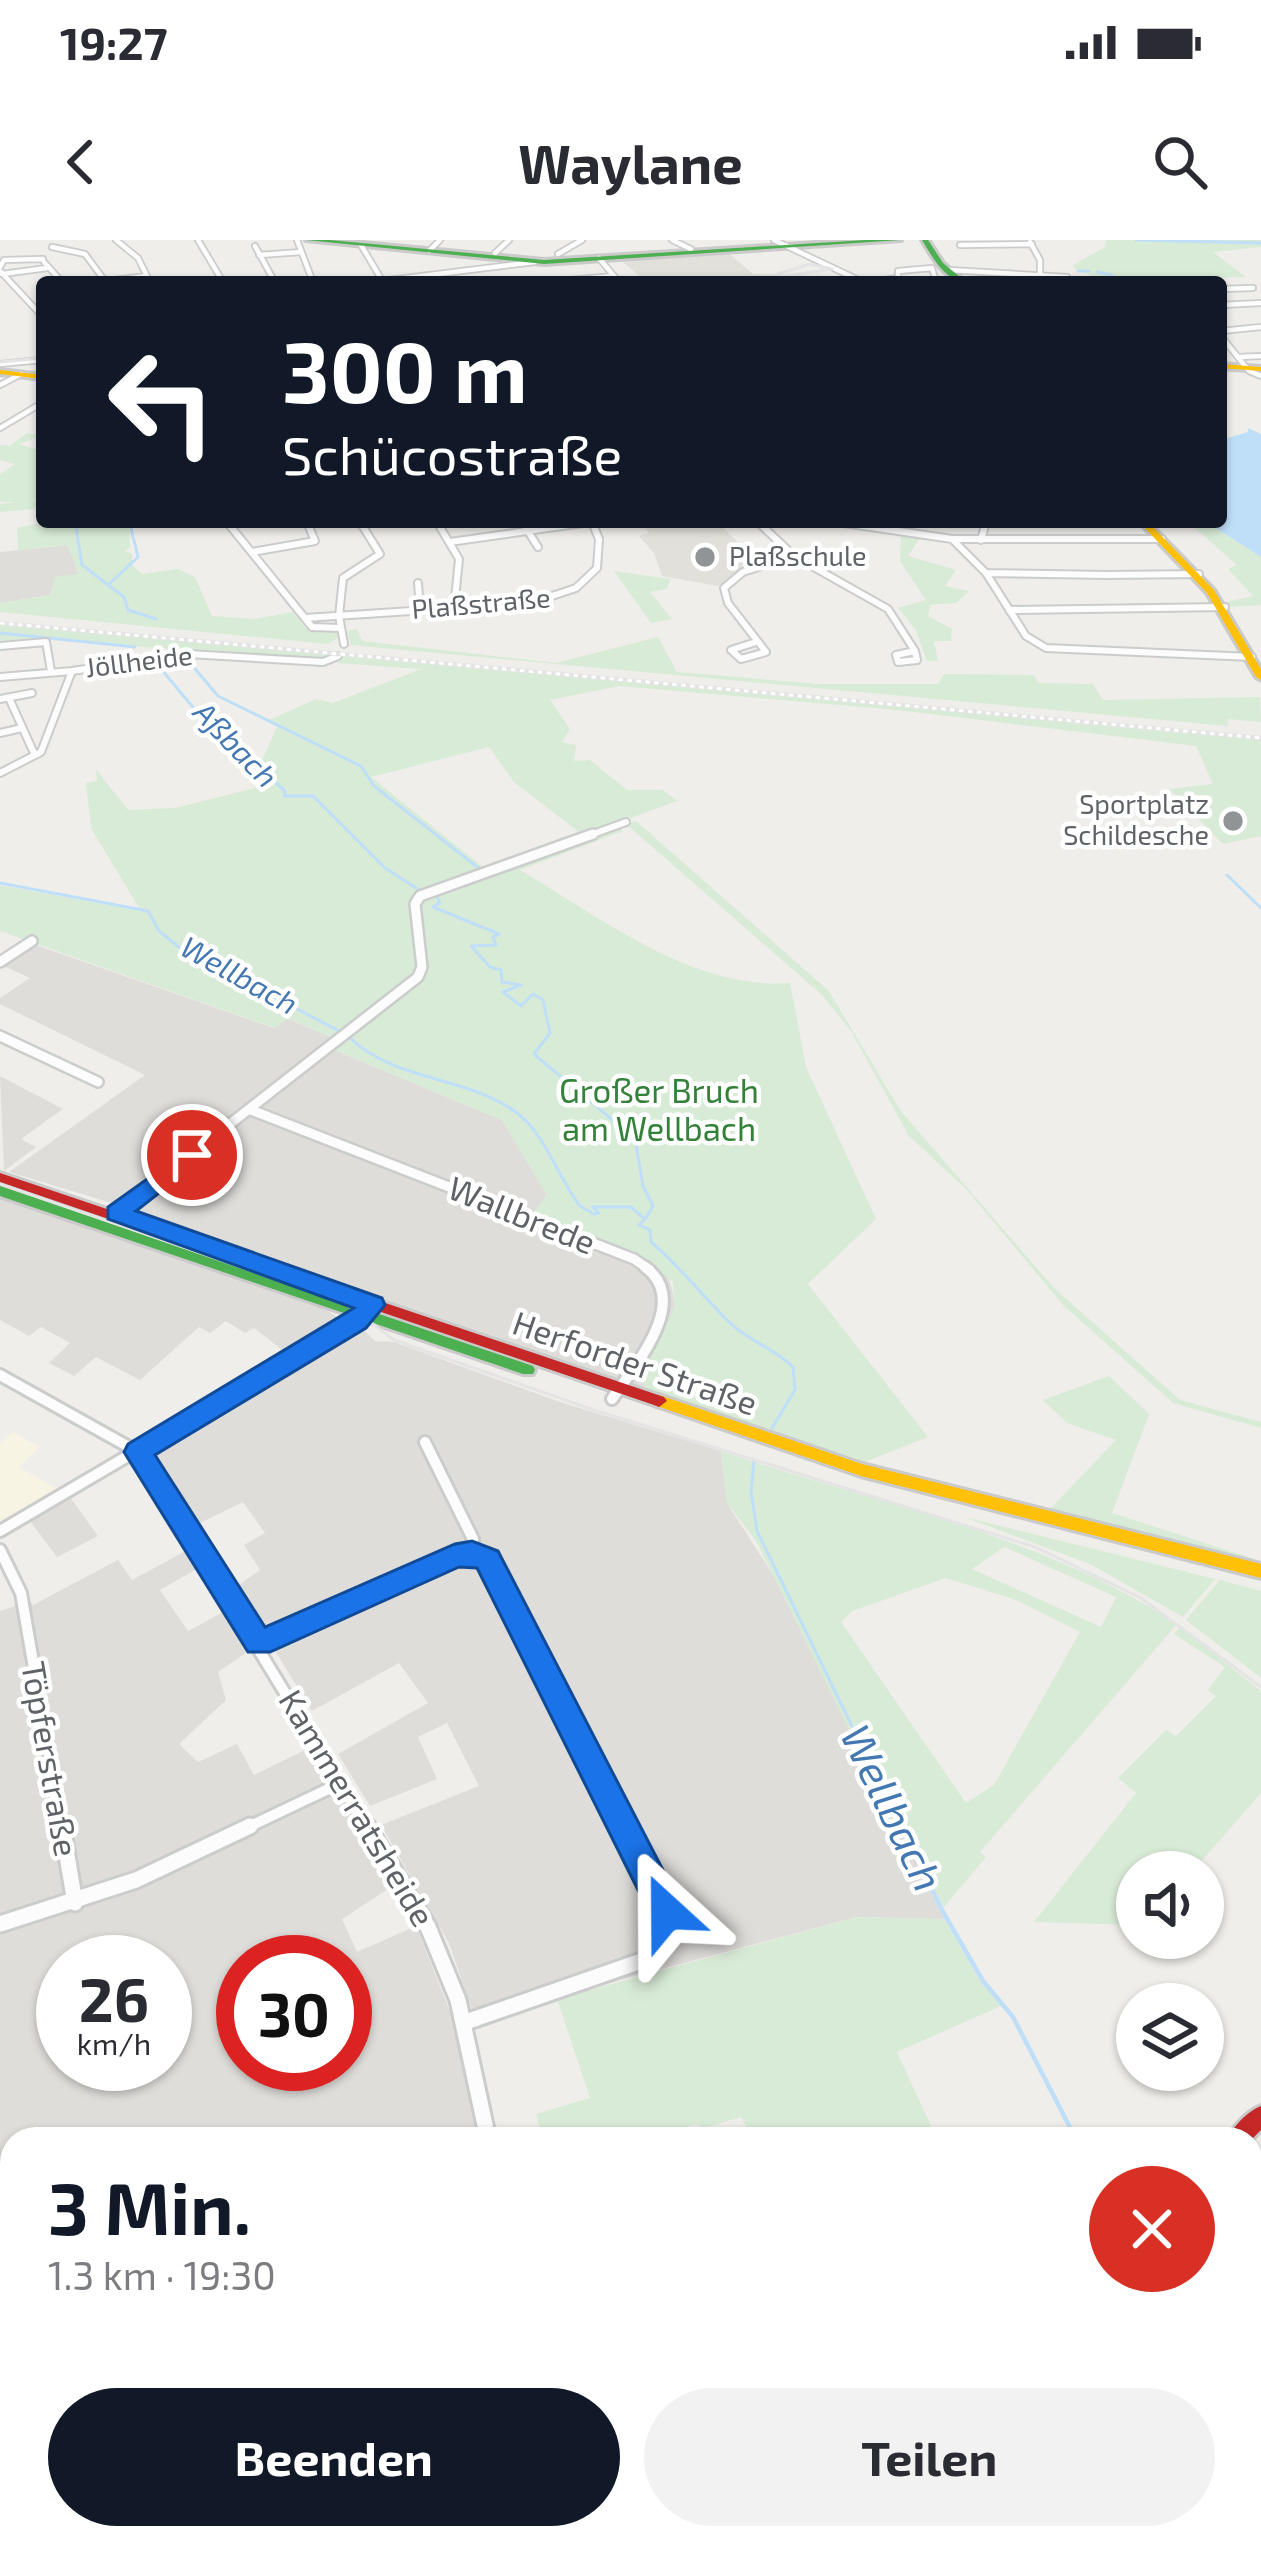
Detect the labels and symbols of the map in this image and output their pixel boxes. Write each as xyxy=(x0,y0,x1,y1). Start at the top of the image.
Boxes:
place label: Plaßschule xyxy=(729,539,866,571)
marker: Plaßschule xyxy=(692,544,718,570)
street label: Plaßstraße xyxy=(410,580,552,624)
street label: Jöllheide xyxy=(84,638,194,682)
water label: Aßbach xyxy=(186,693,286,794)
place label: Sportplatz Schildesche xyxy=(1063,787,1209,850)
marker: Sportplatz Schildesche xyxy=(1220,808,1246,834)
water label: Wellbach xyxy=(175,928,305,1021)
park label: Großer Bruch am Wellbach xyxy=(559,1070,759,1148)
pin xyxy=(141,1104,243,1206)
street label: Wallbrede xyxy=(443,1167,602,1262)
street label: Herforder Straße xyxy=(508,1302,763,1423)
street label: Töpferstraße xyxy=(14,1658,88,1859)
street label: Kammerratsheide xyxy=(271,1682,444,1933)
water label: Wellbach xyxy=(832,1716,955,1898)
position arrow xyxy=(604,1849,730,1975)
speed limit sign: 30 xyxy=(216,1935,372,2091)

